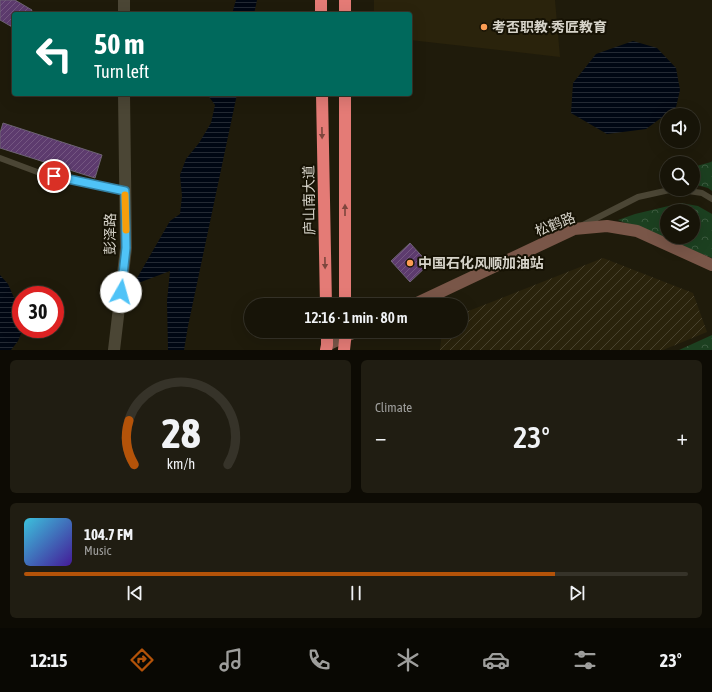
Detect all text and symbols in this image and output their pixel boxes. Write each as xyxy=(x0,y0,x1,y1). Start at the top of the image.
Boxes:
place label: 考否职教·秀匠教育 xyxy=(492,19,607,35)
marker: 考否职教·秀匠教育 xyxy=(479,22,489,32)
icon: left xyxy=(28,28,80,80)
text: 50 m xyxy=(94,28,144,60)
text: Turn left xyxy=(94,61,149,82)
map controls xyxy=(660,108,700,244)
button: sound xyxy=(660,108,700,148)
one-way arrow xyxy=(319,127,326,139)
button: search xyxy=(660,156,700,196)
pin xyxy=(37,159,71,193)
icon: arrive xyxy=(43,165,65,187)
street label: 庐山南大道 xyxy=(300,165,318,235)
one-way arrow xyxy=(342,203,348,216)
button: layers xyxy=(660,204,700,244)
street label: 松鹤路 xyxy=(533,209,577,239)
street label: 彭泽路 xyxy=(102,213,118,255)
place label: 中国石化风顺加油站 xyxy=(418,255,544,271)
one-way arrow xyxy=(322,257,329,269)
marker: 中国石化风顺加油站 xyxy=(405,258,415,268)
position arrow xyxy=(100,271,142,313)
speed limit sign: 30 xyxy=(12,286,64,338)
text: 12:16 · 1 min · 80 m xyxy=(304,309,408,326)
text: Climate xyxy=(375,400,412,415)
text: 28 xyxy=(161,408,200,456)
text: 23° xyxy=(513,420,550,454)
text: − xyxy=(375,424,386,450)
text: + xyxy=(677,424,688,450)
text: km/h xyxy=(166,455,195,471)
text: 104.7 FM xyxy=(84,526,133,543)
text: Music xyxy=(84,543,111,558)
icon: previous xyxy=(124,582,146,604)
icon: pause xyxy=(345,582,367,604)
icon: next xyxy=(566,582,588,604)
icon: directions xyxy=(128,646,156,674)
icon: music xyxy=(217,646,245,674)
icon: phone xyxy=(305,646,333,674)
icon: climate xyxy=(394,646,422,674)
icon: car xyxy=(482,646,510,674)
icon: filters xyxy=(571,646,599,674)
text: 12:15 xyxy=(30,650,67,671)
text: 23° xyxy=(660,650,682,671)

